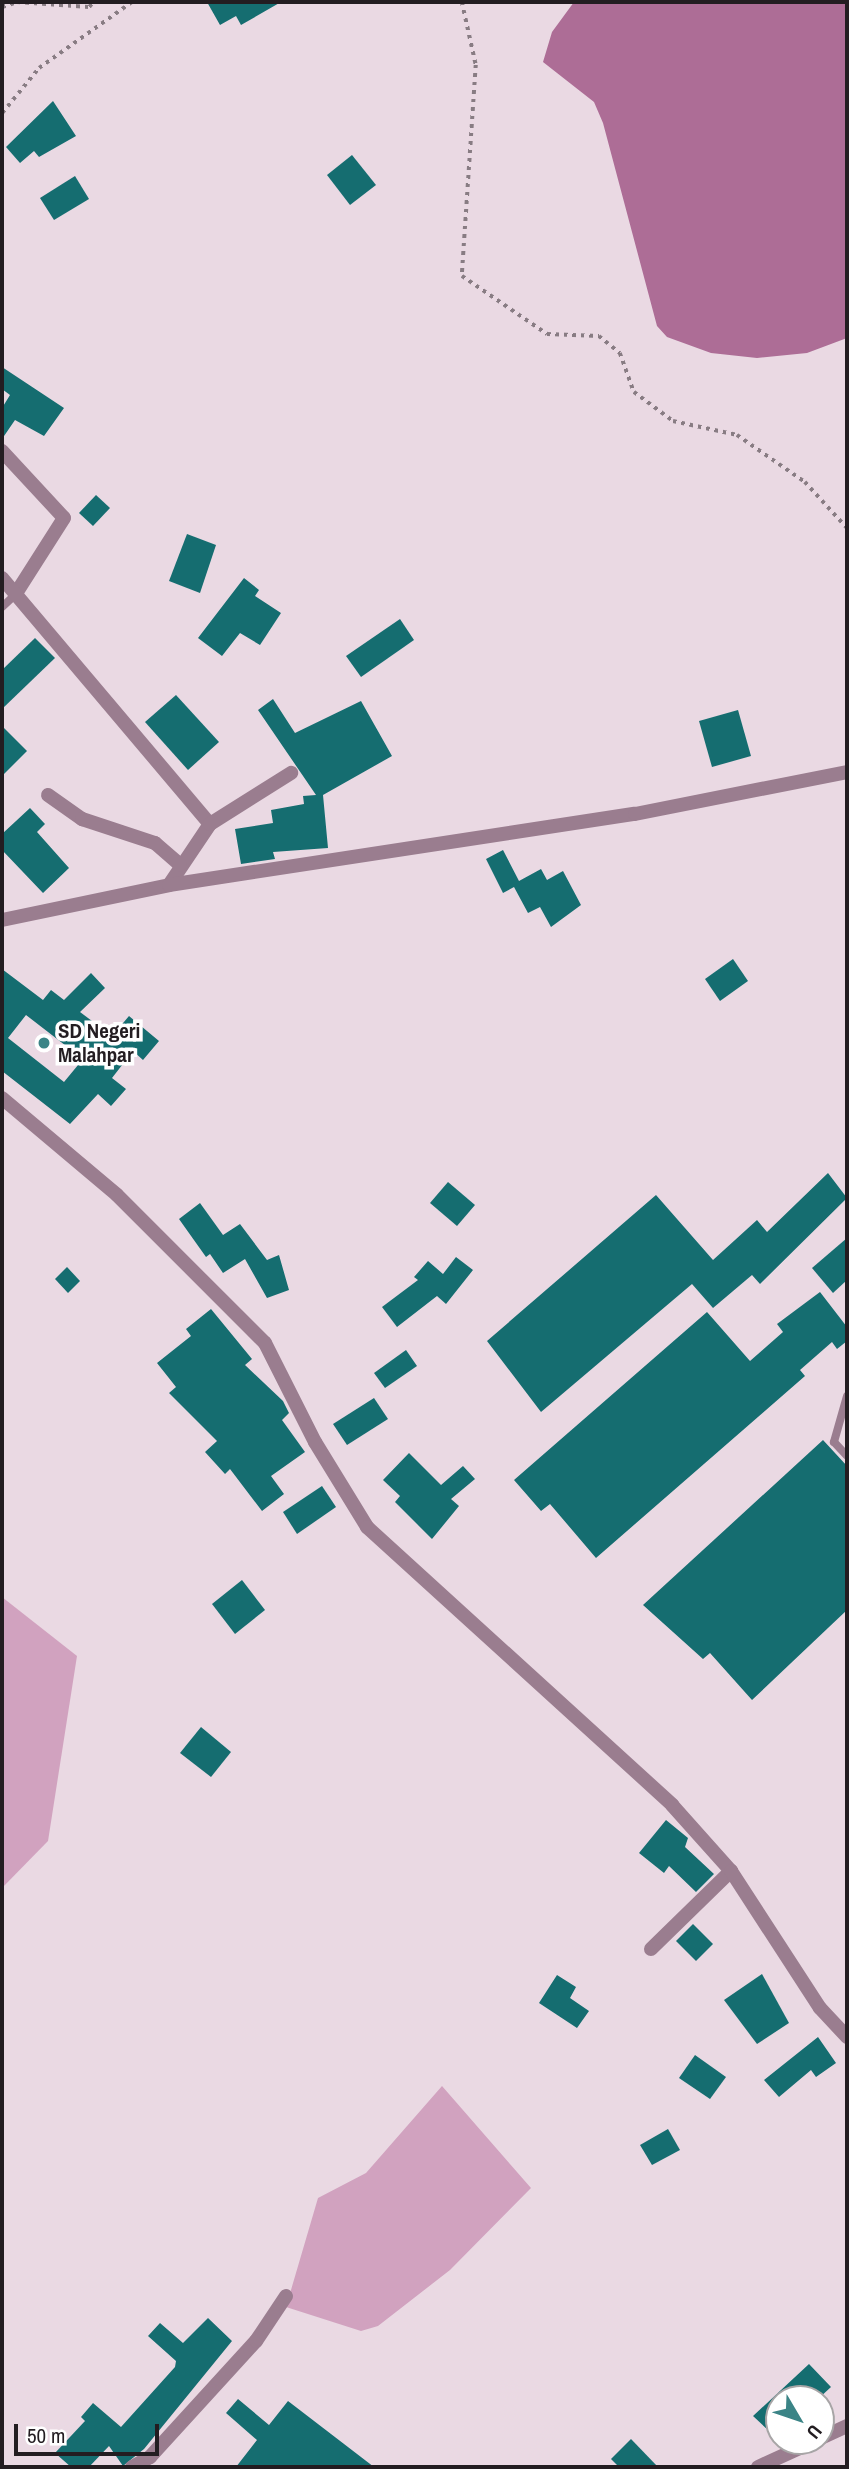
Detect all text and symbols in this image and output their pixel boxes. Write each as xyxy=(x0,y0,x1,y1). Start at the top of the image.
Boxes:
place label: SD Negeri Malahpar xyxy=(58,1018,140,1068)
marker: SD Negeri Malahpar xyxy=(36,1035,52,1051)
north arrow xyxy=(765,2385,835,2455)
scale bar xyxy=(18,2410,163,2454)
text: U xyxy=(801,2419,828,2445)
text: 50 m xyxy=(27,2421,65,2450)

